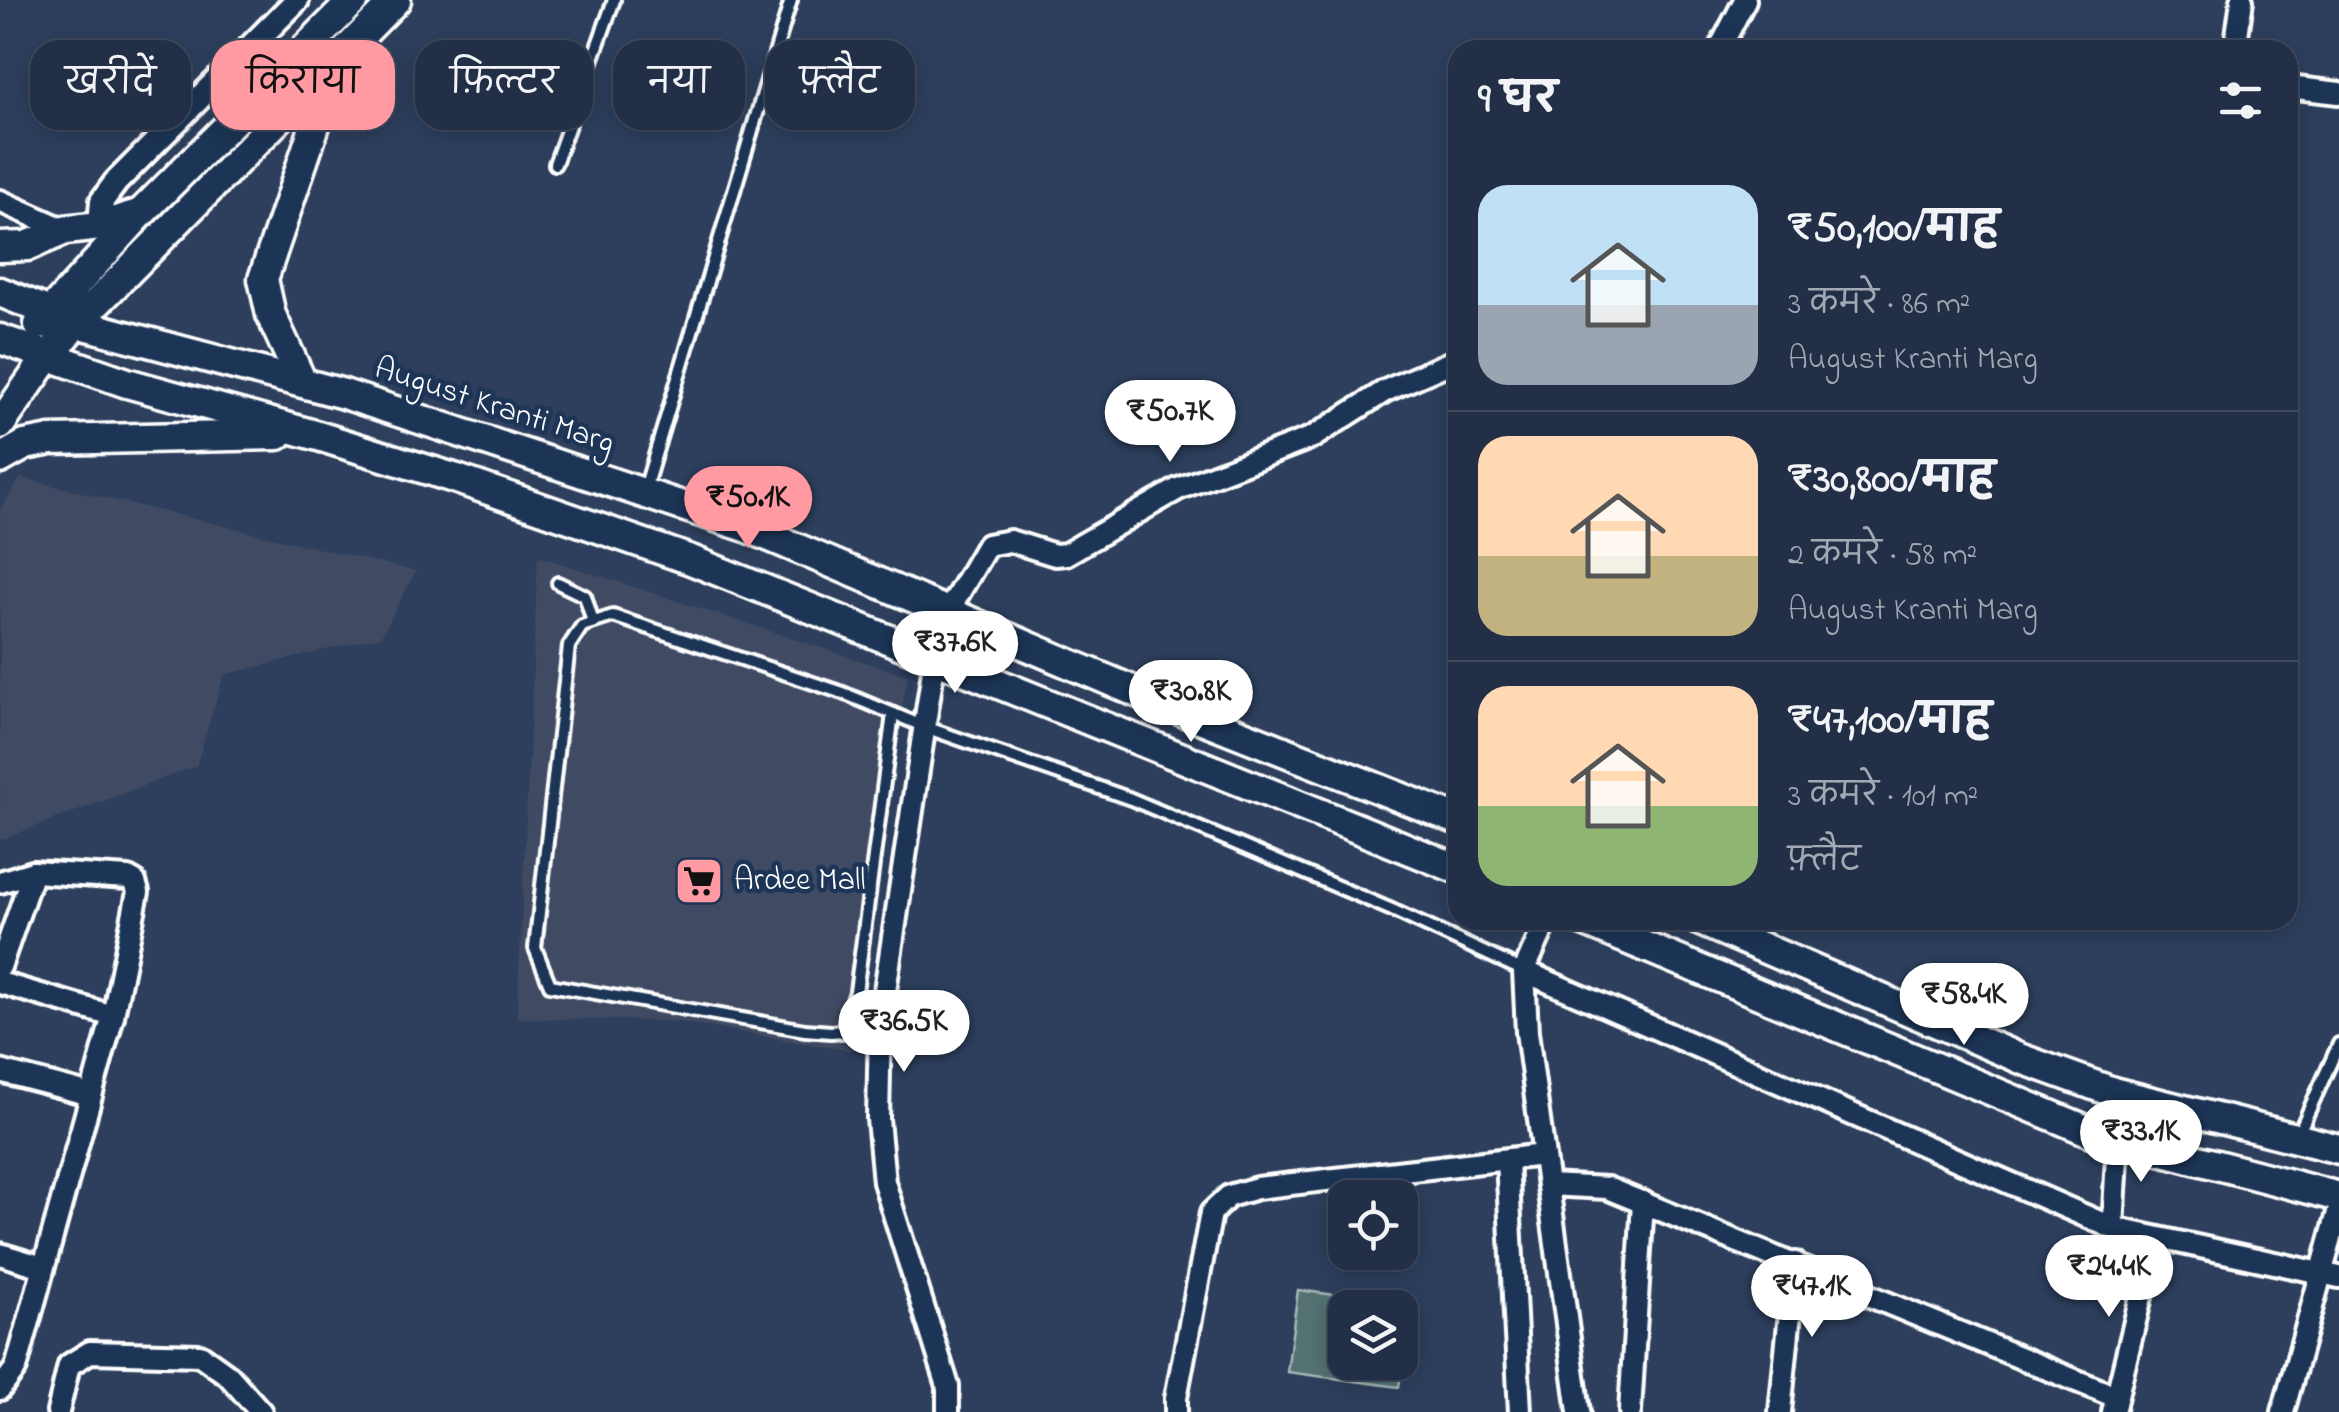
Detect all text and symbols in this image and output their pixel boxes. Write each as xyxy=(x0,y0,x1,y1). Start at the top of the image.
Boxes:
chip: खरीदें xyxy=(30,40,191,130)
chip: किराया xyxy=(211,40,395,130)
chip: फ़िल्टर xyxy=(415,40,593,130)
chip: नया xyxy=(613,40,745,130)
chip: फ़्लैट xyxy=(765,40,915,130)
text: 9 घर xyxy=(1478,70,1557,131)
icon: filters xyxy=(2213,73,2268,128)
text: ₹50,100/माह xyxy=(1788,199,1999,260)
icon: home xyxy=(1558,225,1678,345)
text: 3 कमरे · 86 m² xyxy=(1788,282,1970,329)
text: August Kranti Marg xyxy=(1788,337,2038,384)
street label: August Kranti Marg xyxy=(368,346,620,468)
pin: ₹50.7K xyxy=(1089,380,1251,465)
text: ₹50.7K xyxy=(1127,389,1213,436)
text: ₹30,800/माह xyxy=(1788,450,1995,511)
pin: ₹50.1K xyxy=(667,466,829,551)
text: ₹50.1K xyxy=(706,475,790,522)
icon: home xyxy=(1558,476,1678,596)
text: 2 कमरे · 58 m² xyxy=(1788,533,1977,580)
text: August Kranti Marg xyxy=(1788,588,2038,635)
pin: ₹37.6K xyxy=(874,611,1036,696)
text: ₹37.6K xyxy=(914,620,996,667)
pin: ₹30.8K xyxy=(1110,660,1272,745)
text: ₹30.8K xyxy=(1151,669,1231,716)
text: ₹47,100/माह xyxy=(1788,691,1992,752)
icon: home xyxy=(1558,726,1678,846)
text: 3 कमरे · 101 m² xyxy=(1788,774,1978,821)
text: फ़्लैट xyxy=(1788,839,1861,886)
supermarket icon: Ardee Mall xyxy=(673,855,725,907)
place label: Ardee Mall xyxy=(734,858,866,905)
pin: ₹58.4K xyxy=(1883,963,2045,1048)
text: ₹58.4K xyxy=(1922,972,2006,1019)
pin: ₹36.5K xyxy=(823,990,985,1075)
text: ₹36.5K xyxy=(861,999,947,1046)
pin: ₹33.1K xyxy=(2060,1100,2222,1185)
text: ₹33.1K xyxy=(2102,1109,2180,1156)
map controls xyxy=(1328,1180,1418,1380)
button: locate xyxy=(1328,1180,1418,1270)
pin: ₹24.4K xyxy=(2028,1235,2190,1320)
text: ₹24.4K xyxy=(2067,1244,2151,1291)
pin: ₹47.1K xyxy=(1731,1255,1893,1340)
text: ₹47.1K xyxy=(1773,1264,1851,1311)
button: layers xyxy=(1328,1290,1418,1380)

